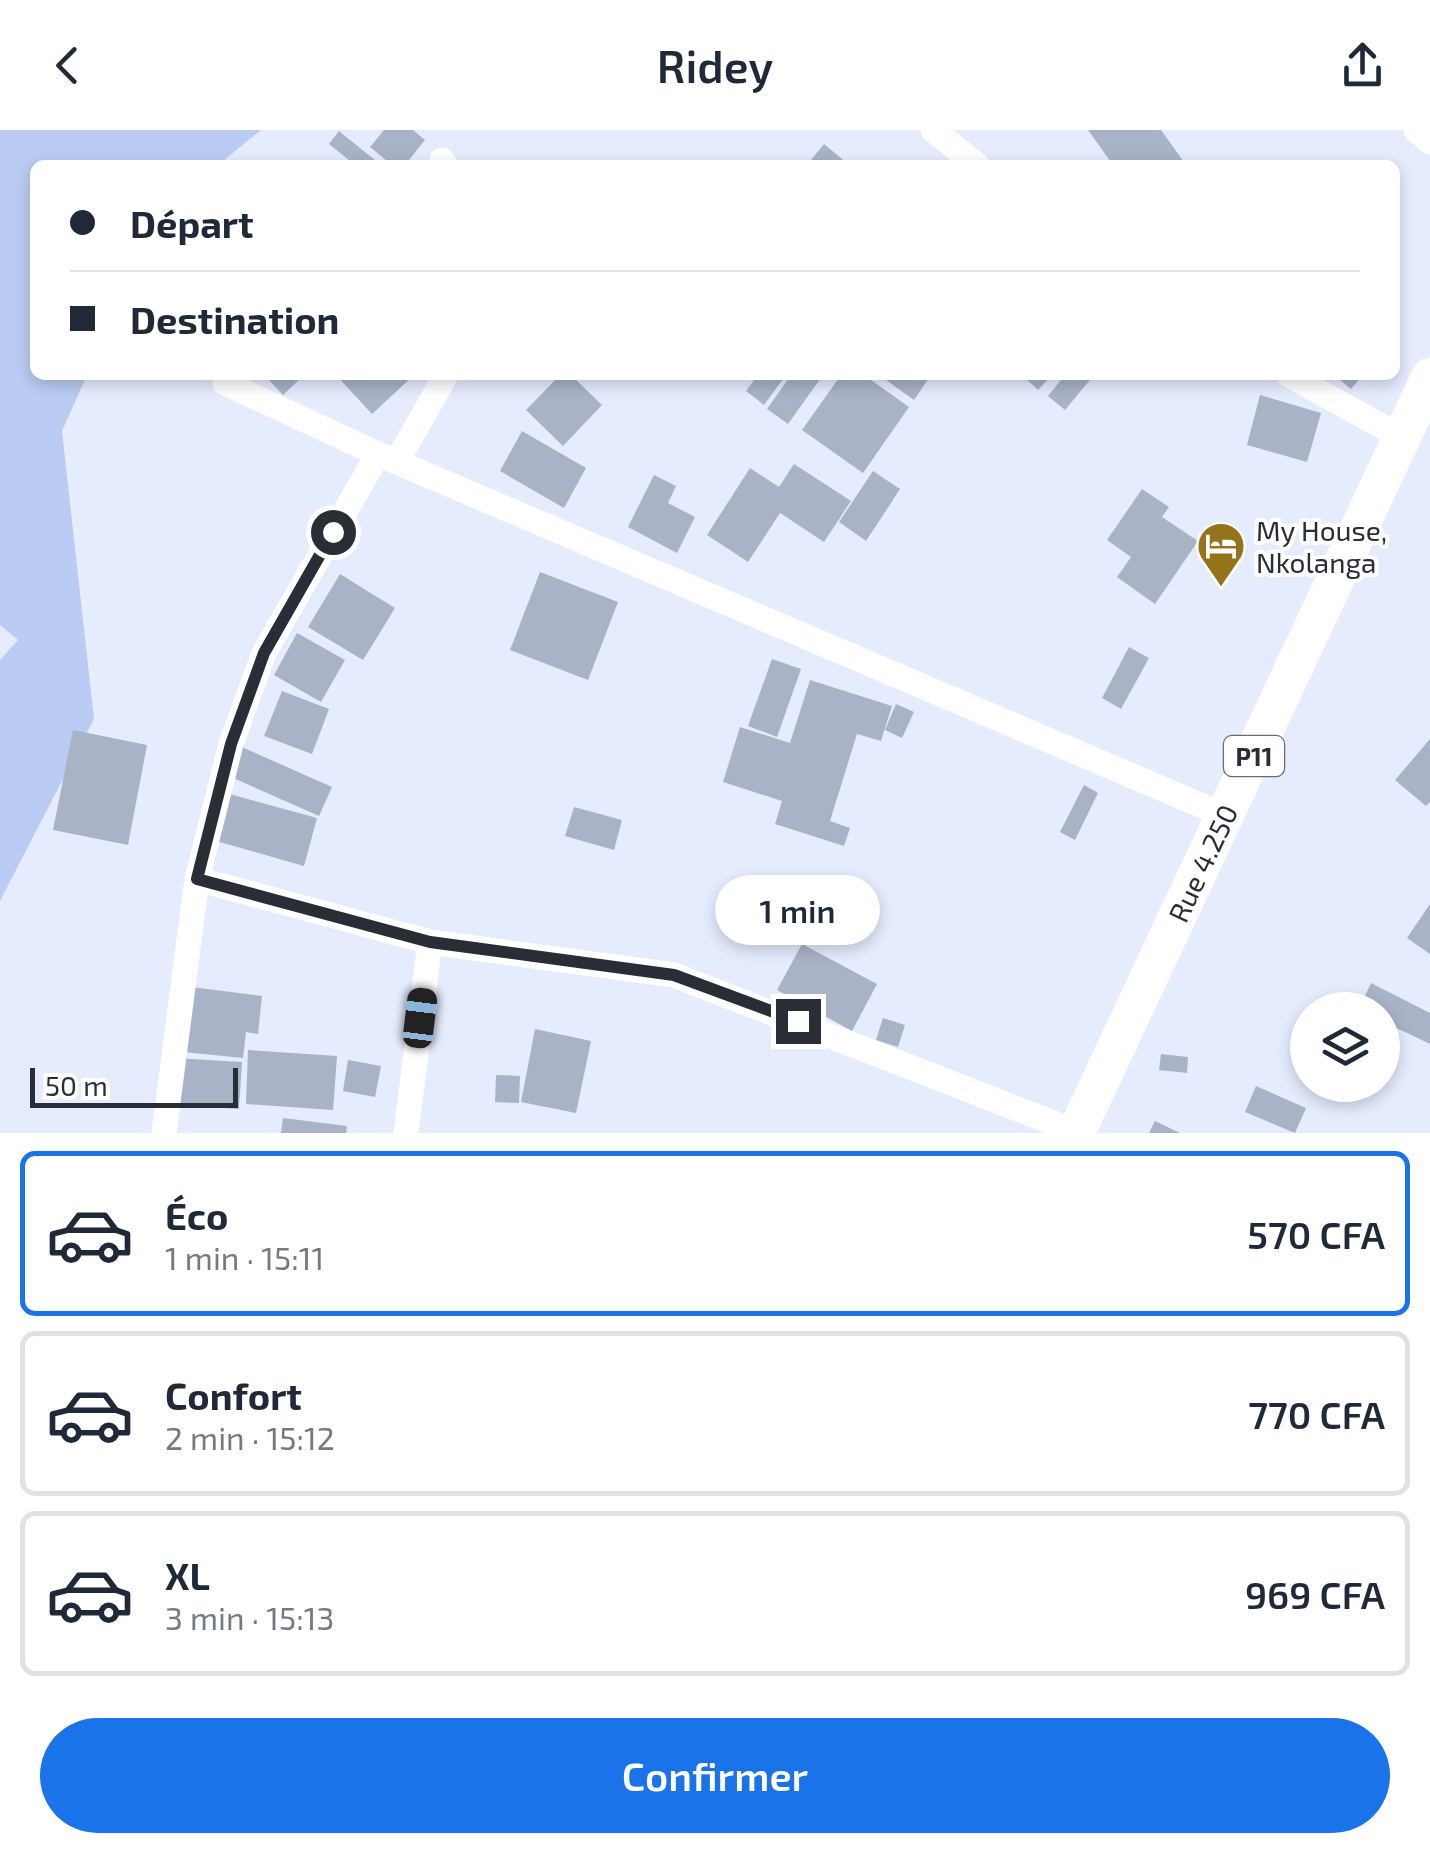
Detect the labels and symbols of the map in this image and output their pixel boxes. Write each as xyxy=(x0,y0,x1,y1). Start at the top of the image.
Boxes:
route start xyxy=(311,510,356,555)
place label: My House, Nkolanga xyxy=(1256,513,1387,579)
hotel icon: My House, Nkolanga xyxy=(1195,520,1247,588)
road number: P11 xyxy=(1224,736,1284,776)
street label: Rue 4.250 xyxy=(1160,799,1244,927)
callout: 1 min xyxy=(716,876,880,946)
car xyxy=(401,986,439,1050)
route end xyxy=(776,999,821,1044)
scale bar xyxy=(30,1063,238,1108)

